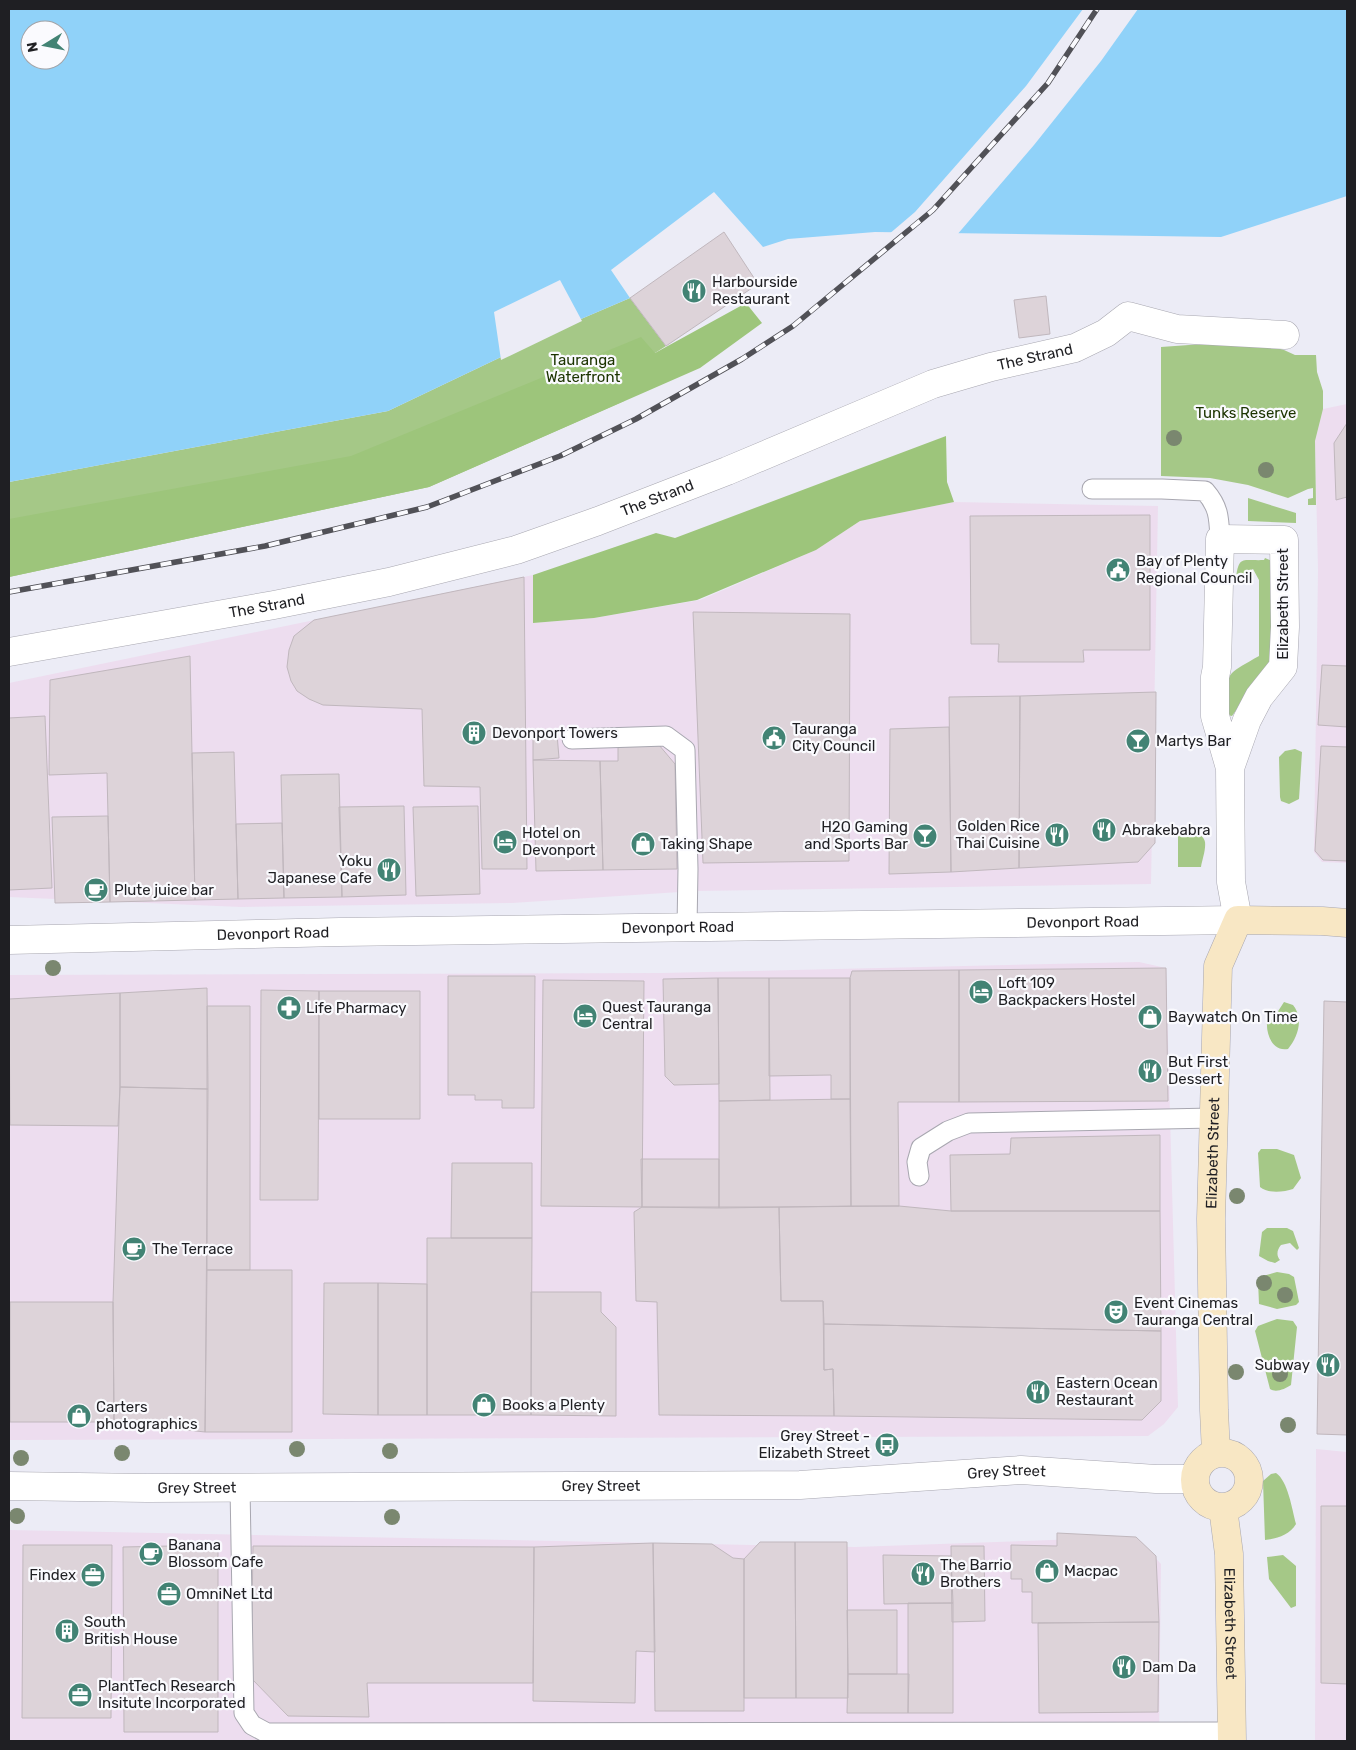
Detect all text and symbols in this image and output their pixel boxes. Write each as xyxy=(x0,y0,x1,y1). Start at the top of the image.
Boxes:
north arrow xyxy=(20,20,70,70)
text: N xyxy=(23,41,42,54)
place label: Harbourside Restaurant xyxy=(712,273,798,308)
restaurant icon: Harbourside Restaurant xyxy=(681,278,707,304)
street label: The Strand xyxy=(996,340,1075,374)
park label: Tauranga Waterfront xyxy=(546,351,620,386)
park label: Tunks Reserve xyxy=(1196,404,1296,422)
street label: The Strand xyxy=(618,476,696,520)
street label: Elizabeth Street xyxy=(1274,548,1292,660)
place label: Bay of Plenty Regional Council xyxy=(1136,552,1252,587)
public building icon: Bay of Plenty Regional Council xyxy=(1105,557,1131,583)
street label: The Strand xyxy=(228,590,306,622)
building icon: Devonport Towers xyxy=(461,720,487,746)
place label: Tauranga City Council xyxy=(792,720,875,755)
place label: Devonport Towers xyxy=(492,724,618,742)
public building icon: Tauranga City Council xyxy=(761,725,787,751)
bar icon: Martys Bar xyxy=(1125,728,1151,754)
place label: Martys Bar xyxy=(1156,732,1231,750)
place label: Golden Rice Thai Cuisine xyxy=(955,817,1040,852)
restaurant icon: Abrakebabra xyxy=(1091,817,1117,843)
place label: H2O Gaming and Sports Bar xyxy=(804,818,908,853)
place label: Abrakebabra xyxy=(1122,821,1211,839)
restaurant icon: Golden Rice Thai Cuisine xyxy=(1044,822,1070,848)
bar icon: H2O Gaming and Sports Bar xyxy=(912,823,938,849)
place label: Hotel on Devonport xyxy=(522,824,595,859)
hotel icon: Hotel on Devonport xyxy=(492,829,518,855)
shop icon: Taking Shape xyxy=(630,831,656,857)
place label: Taking Shape xyxy=(660,835,753,853)
place label: Yoku Japanese Cafe xyxy=(268,852,372,887)
restaurant icon: Yoku Japanese Cafe xyxy=(376,857,402,883)
cafe icon: Plute juice bar xyxy=(83,877,109,903)
place label: Plute juice bar xyxy=(114,881,214,899)
street label: Devonport Road xyxy=(1026,912,1139,932)
street label: Devonport Road xyxy=(621,918,734,937)
street label: Devonport Road xyxy=(216,923,329,944)
place label: Loft 109 Backpackers Hostel xyxy=(998,974,1136,1009)
hotel icon: Loft 109 Backpackers Hostel xyxy=(968,979,994,1005)
pharmacy icon: Life Pharmacy xyxy=(276,995,302,1021)
place label: Quest Tauranga Central xyxy=(602,998,711,1033)
place label: Life Pharmacy xyxy=(306,999,406,1017)
hotel icon: Quest Tauranga Central xyxy=(572,1003,598,1029)
shop icon: Baywatch On Time xyxy=(1137,1004,1163,1030)
place label: Baywatch On Time xyxy=(1168,1008,1298,1026)
place label: But First Dessert xyxy=(1168,1053,1228,1088)
restaurant icon: But First Dessert xyxy=(1137,1058,1163,1084)
street label: Elizabeth Street xyxy=(1202,1097,1223,1209)
cafe icon: The Terrace xyxy=(121,1236,147,1262)
place label: The Terrace xyxy=(152,1240,233,1258)
place label: Event Cinemas Tauranga Central xyxy=(1134,1294,1253,1329)
theatre icon: Event Cinemas Tauranga Central xyxy=(1103,1299,1129,1325)
restaurant icon: Subway xyxy=(1315,1352,1341,1378)
place label: Subway xyxy=(1255,1356,1310,1374)
place label: Eastern Ocean Restaurant xyxy=(1056,1374,1158,1409)
restaurant icon: Eastern Ocean Restaurant xyxy=(1025,1379,1051,1405)
shop icon: Books a Plenty xyxy=(471,1392,497,1418)
place label: Books a Plenty xyxy=(502,1396,605,1414)
place label: Carters photographics xyxy=(96,1398,198,1433)
shop icon: Carters photographics xyxy=(66,1403,92,1429)
place label: Grey Street - Elizabeth Street xyxy=(758,1427,870,1462)
bus stop icon: Grey Street - Elizabeth Street xyxy=(874,1432,900,1458)
street label: Grey Street xyxy=(967,1461,1047,1483)
street label: Grey Street xyxy=(561,1477,641,1495)
street label: Grey Street xyxy=(157,1479,237,1497)
place label: Banana Blossom Cafe xyxy=(168,1536,263,1571)
cafe icon: Banana Blossom Cafe xyxy=(138,1541,164,1567)
place label: The Barrio Brothers xyxy=(940,1556,1012,1591)
shop icon: Macpac xyxy=(1034,1558,1060,1584)
restaurant icon: The Barrio Brothers xyxy=(910,1561,936,1587)
office icon: Findex xyxy=(80,1562,106,1588)
place label: Macpac xyxy=(1064,1562,1118,1580)
place label: Findex xyxy=(29,1566,76,1584)
street label: Elizabeth Street xyxy=(1220,1568,1240,1680)
office icon: OmniNet Ltd xyxy=(156,1581,182,1607)
place label: OmniNet Ltd xyxy=(186,1585,273,1603)
place label: South British House xyxy=(84,1613,178,1648)
building icon: South British House xyxy=(54,1618,80,1644)
restaurant icon: Dam Da xyxy=(1111,1654,1137,1680)
place label: Dam Da xyxy=(1142,1658,1196,1676)
place label: PlantTech Research Insitute Incorporated xyxy=(98,1677,246,1712)
office icon: PlantTech Research Insitute Incorporated xyxy=(67,1682,93,1708)

